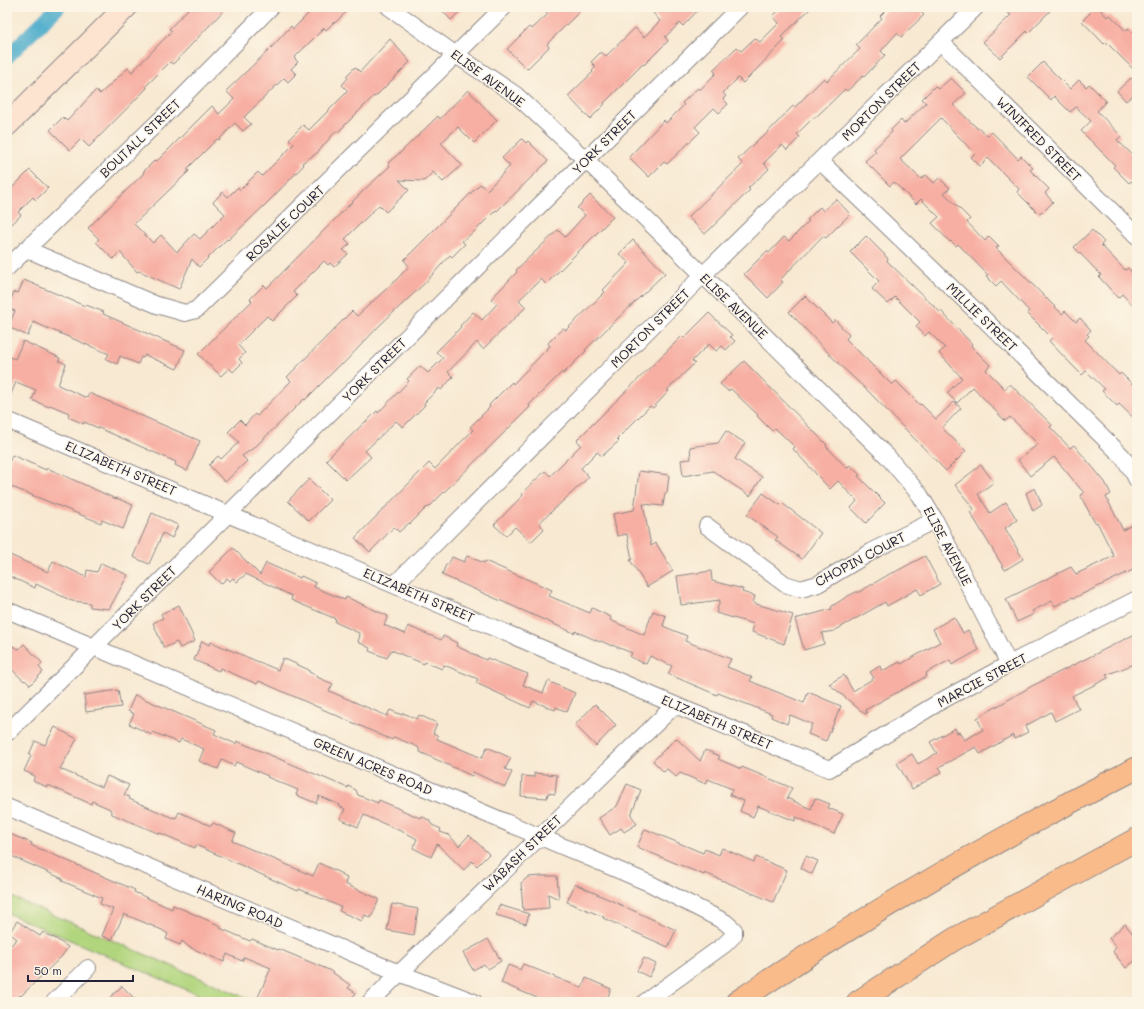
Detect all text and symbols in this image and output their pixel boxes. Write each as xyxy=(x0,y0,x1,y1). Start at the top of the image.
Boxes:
street label: ELISE AVENUE xyxy=(448,45,529,110)
street label: MORTON STREET xyxy=(837,57,924,144)
street label: WINIFRED STREET xyxy=(993,92,1086,185)
street label: BOUTALL STREET xyxy=(96,95,184,181)
street label: YORK STREET xyxy=(568,106,639,177)
street label: ROSALIE COURT xyxy=(242,181,328,265)
street label: ELISE AVENUE xyxy=(697,269,772,342)
street label: MILLIE STREET xyxy=(943,279,1021,355)
street label: MORTON STREET xyxy=(606,284,693,371)
street label: YORK STREET xyxy=(338,334,409,405)
street label: ELIZABETH STREET xyxy=(63,436,179,499)
street label: ELISE AVENUE xyxy=(920,503,976,588)
street label: CHOPIN COURT xyxy=(812,528,908,590)
street label: YORK STREET xyxy=(108,562,179,633)
street label: ELIZABETH STREET xyxy=(361,563,477,626)
street label: MARCIE STREET xyxy=(934,649,1030,710)
street label: ELIZABETH STREET xyxy=(659,690,775,753)
street label: GREEN ACRES ROAD xyxy=(311,733,435,798)
street label: WABASH STREET xyxy=(479,811,565,895)
street label: HARING ROAD xyxy=(194,880,286,931)
scale bar xyxy=(28,957,133,983)
text: 50 m xyxy=(34,962,62,978)

